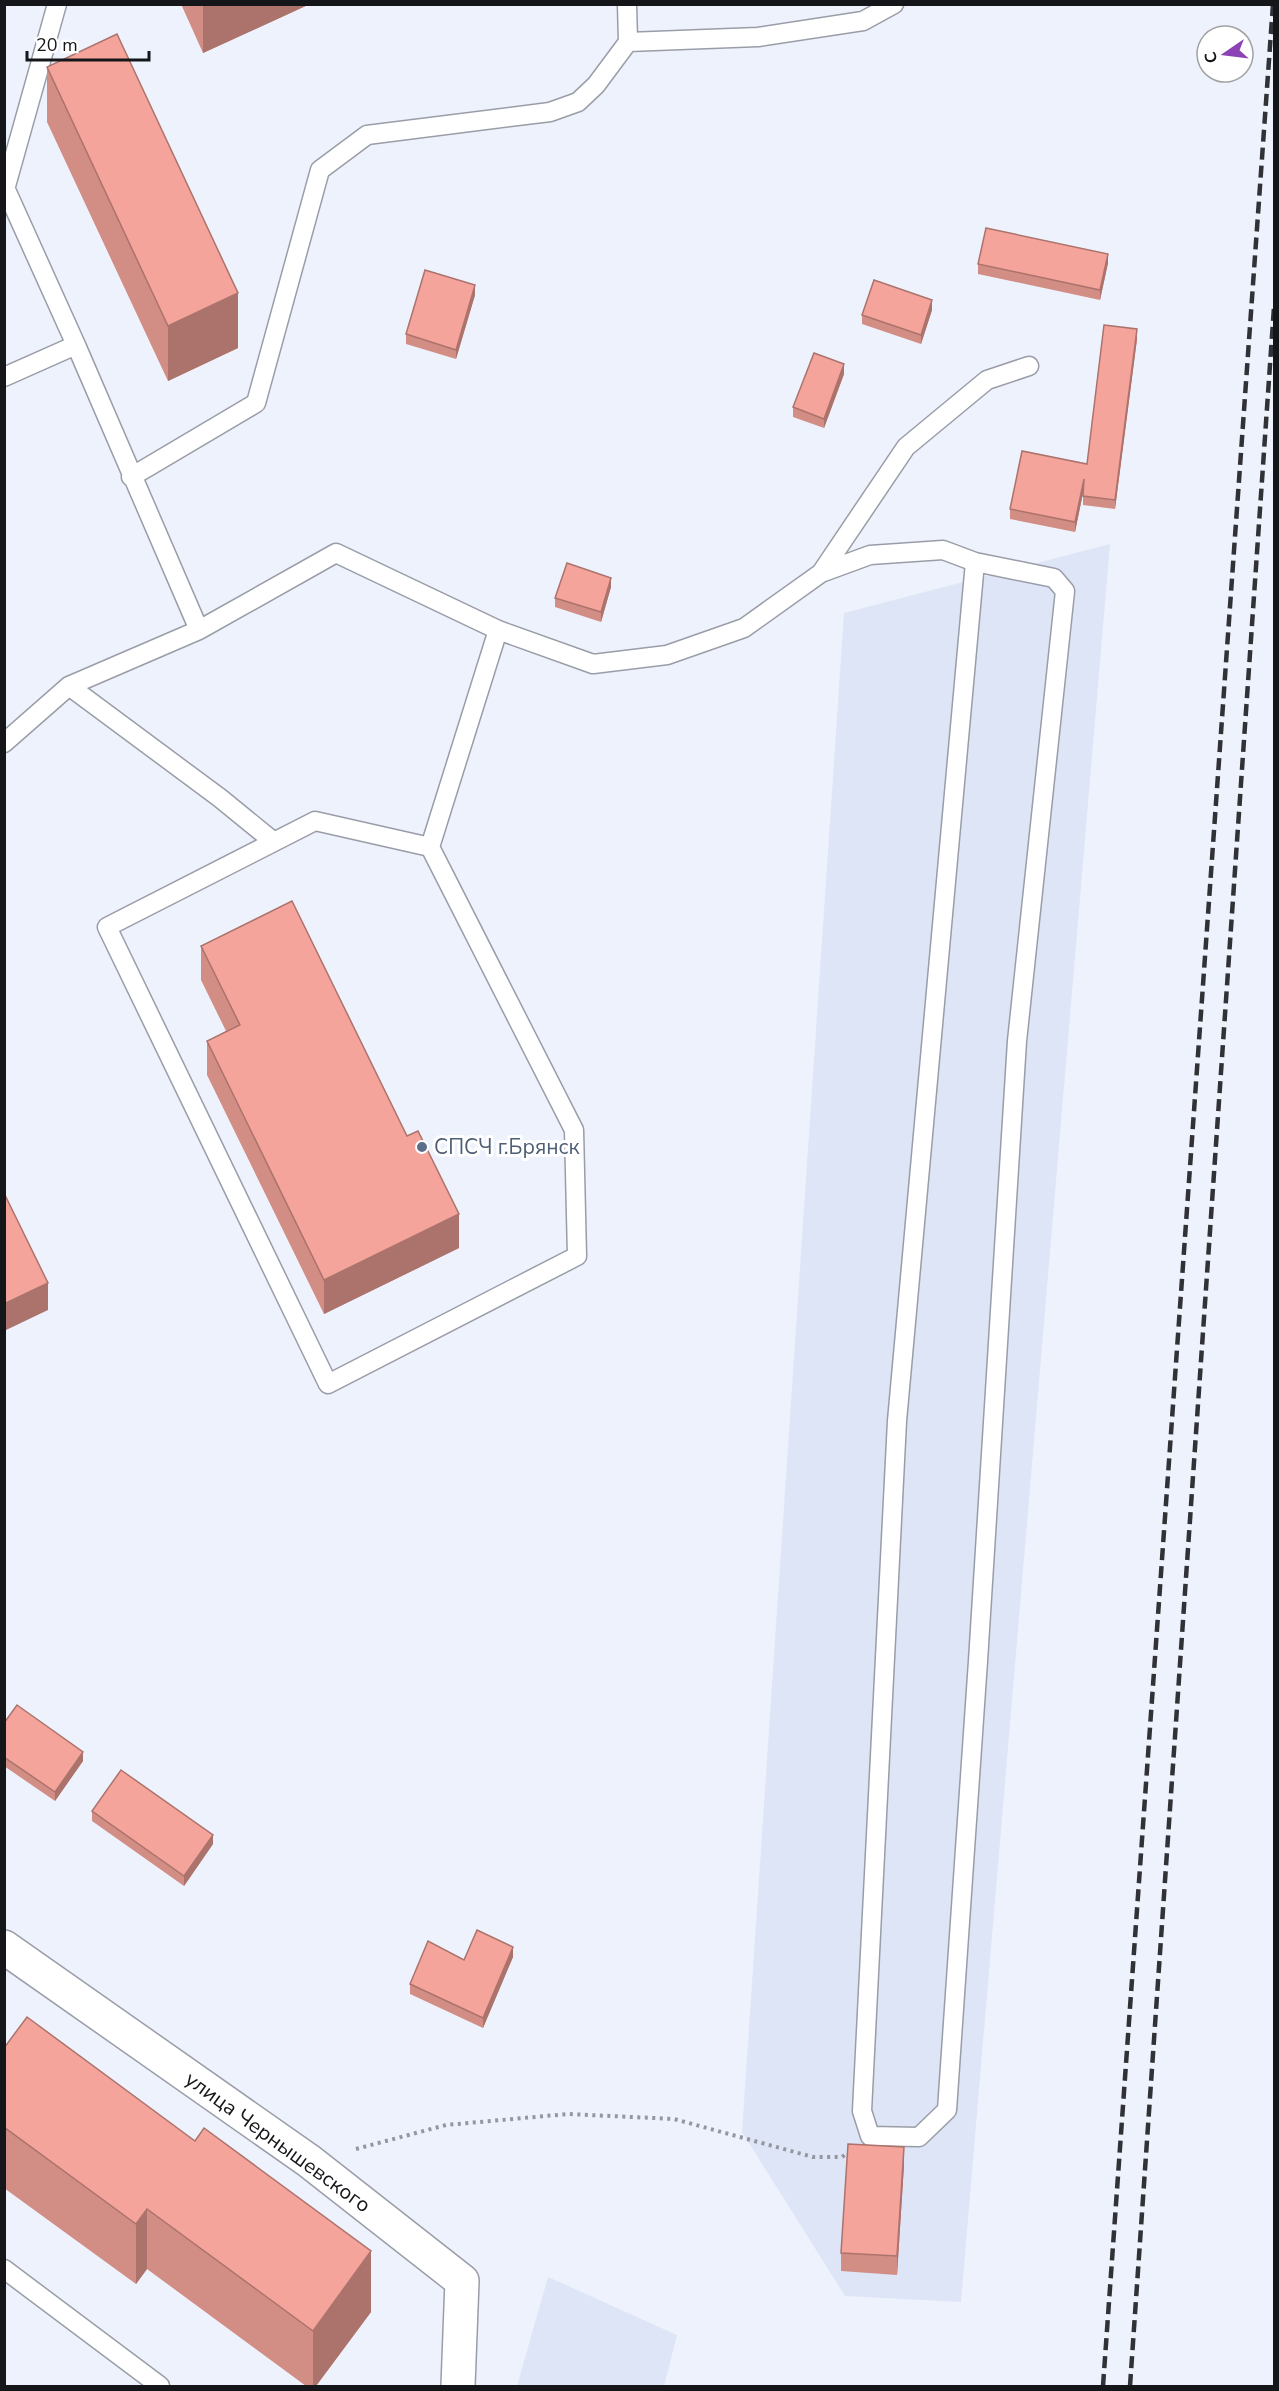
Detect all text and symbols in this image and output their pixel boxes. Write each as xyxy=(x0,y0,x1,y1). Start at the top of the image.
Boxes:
scale bar xyxy=(27,24,148,62)
north arrow xyxy=(1195,24,1255,84)
text: 20 m xyxy=(36,33,78,57)
text: С xyxy=(1199,49,1223,65)
place label: СПСЧ г.Брянск xyxy=(434,1133,580,1161)
marker: СПСЧ г.Брянск xyxy=(415,1140,429,1154)
street label: улица Чернышевского xyxy=(179,2065,377,2219)

